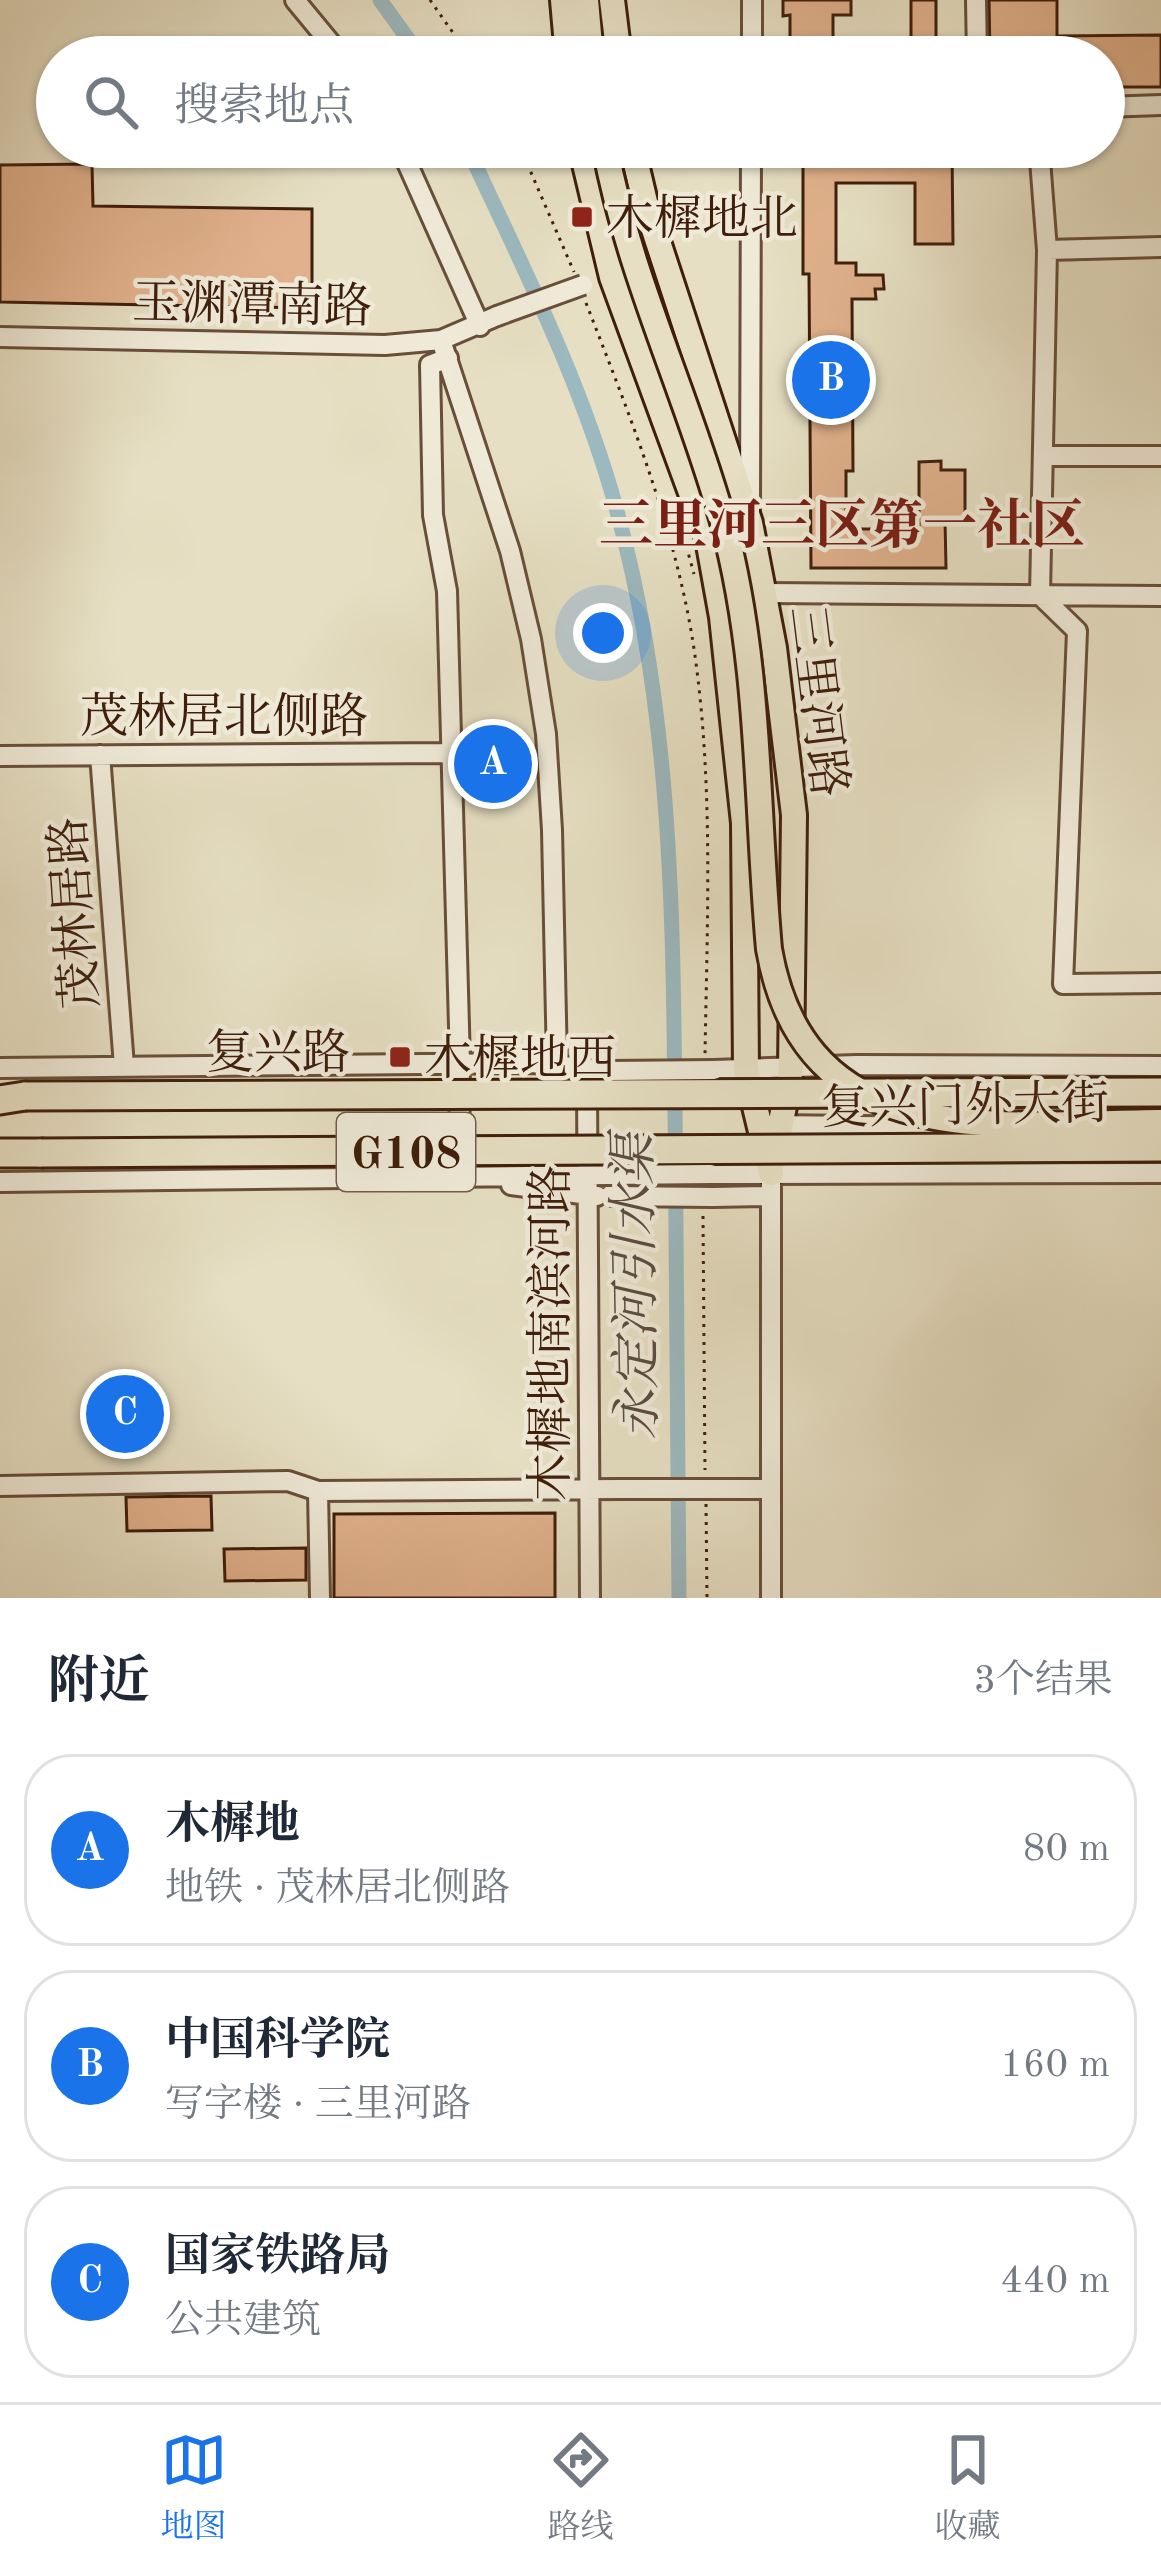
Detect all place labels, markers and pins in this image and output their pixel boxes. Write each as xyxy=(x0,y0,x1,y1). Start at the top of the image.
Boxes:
place label: 木樨地北 xyxy=(606,193,798,245)
marker: 木樨地北 xyxy=(569,204,595,230)
pin: B xyxy=(792,335,870,425)
pin: A xyxy=(454,719,532,809)
place label: 木樨地西 xyxy=(424,1033,616,1085)
marker: 木樨地西 xyxy=(387,1044,413,1070)
pin: C xyxy=(86,1369,164,1459)

